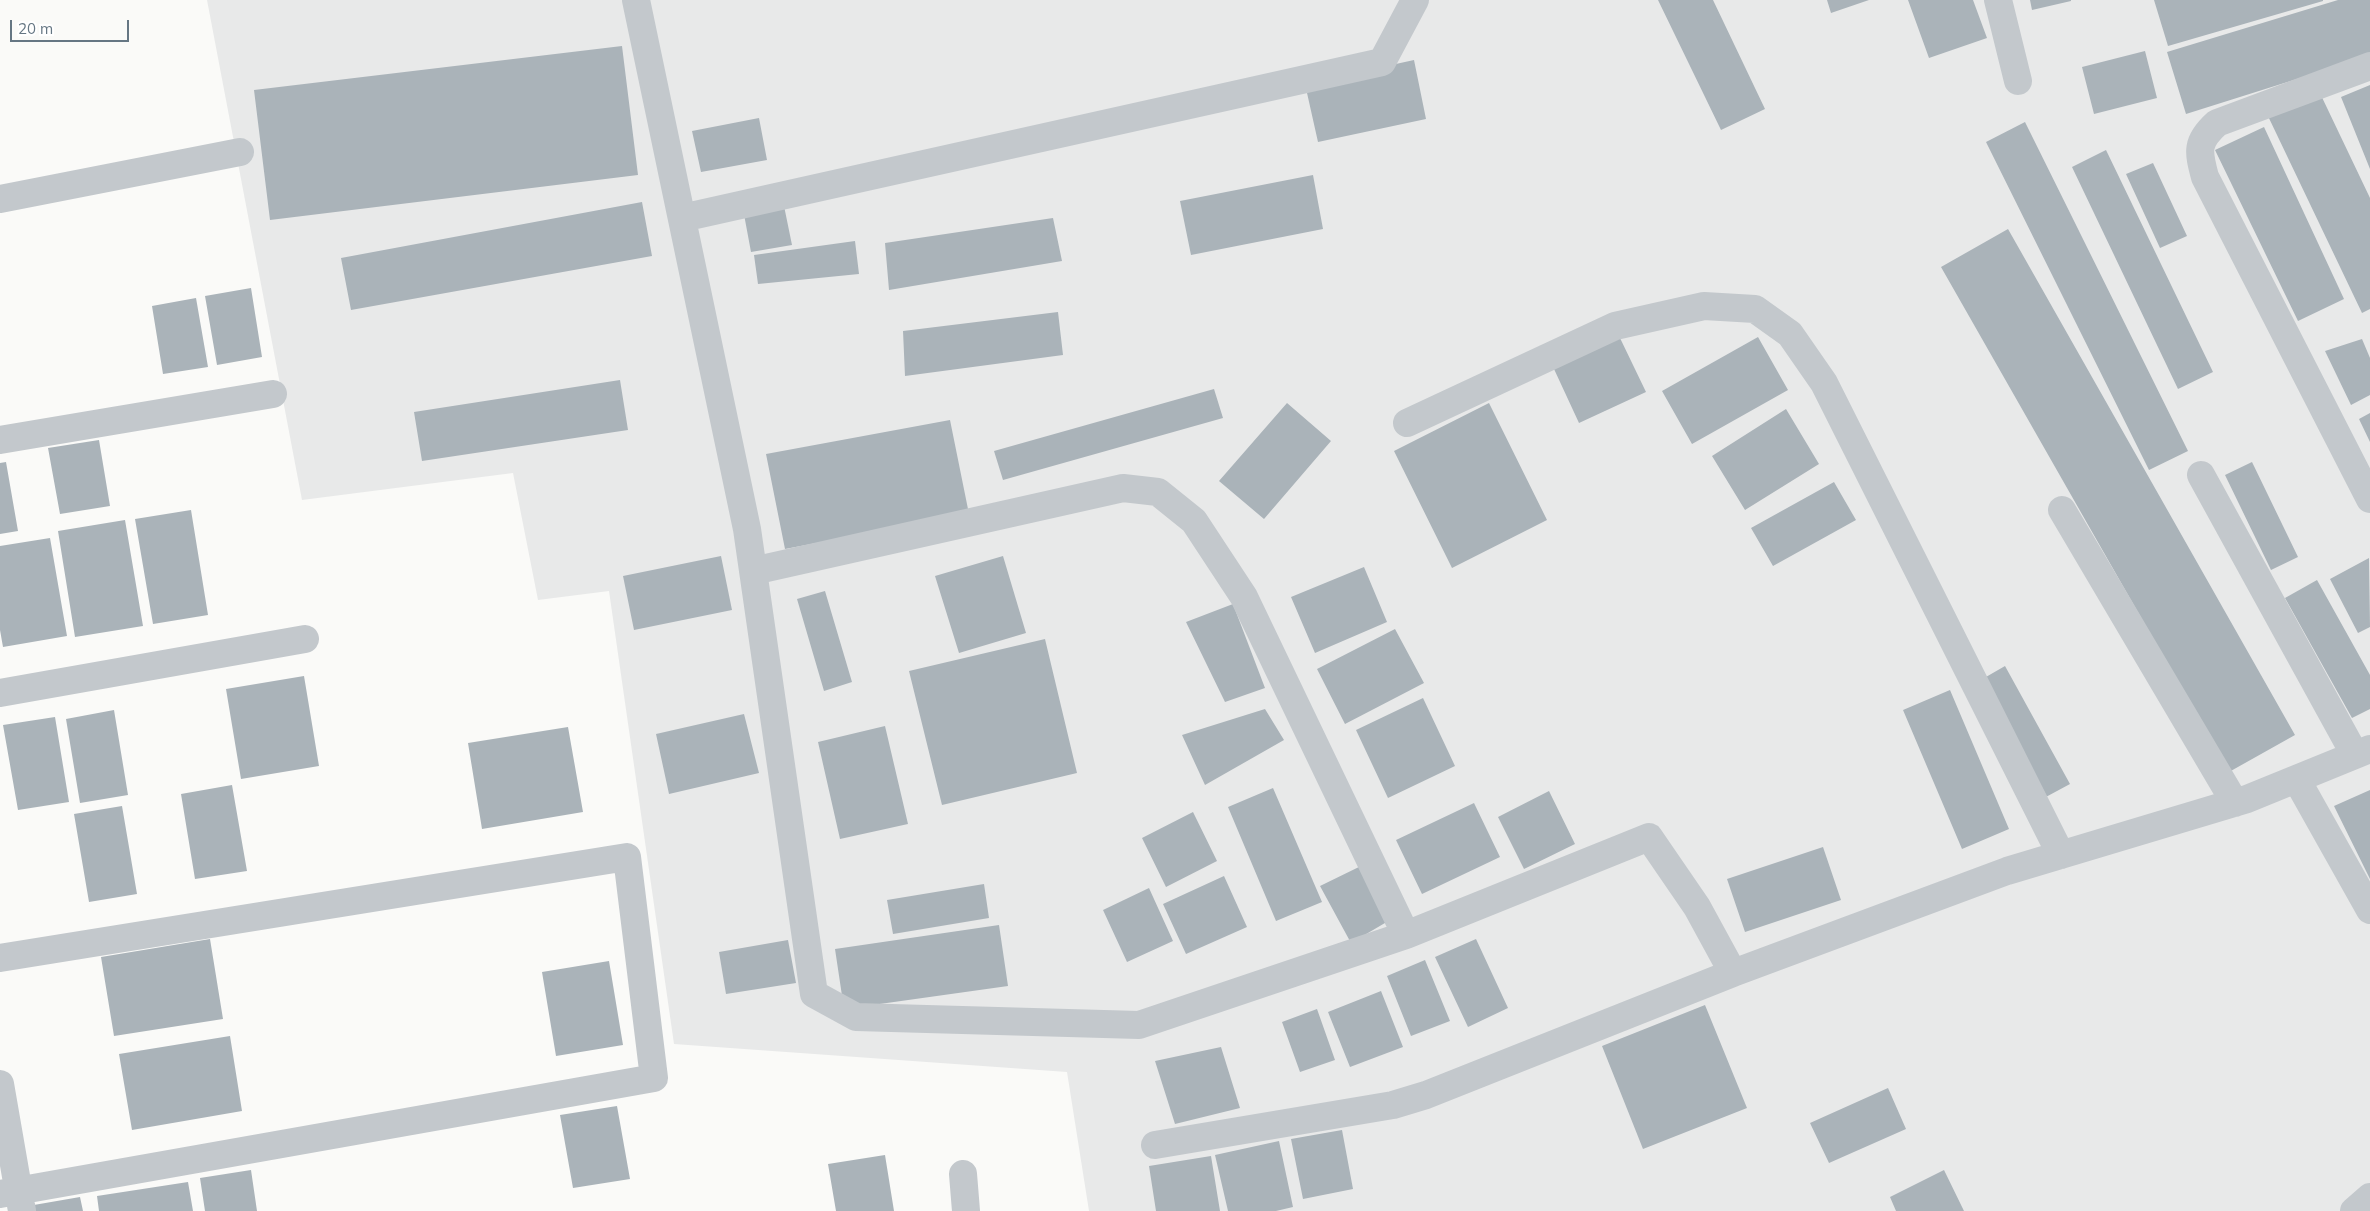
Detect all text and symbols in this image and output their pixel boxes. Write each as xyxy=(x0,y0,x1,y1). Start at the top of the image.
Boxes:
scale bar xyxy=(12,10,131,42)
text: 20 m xyxy=(18,19,53,38)

